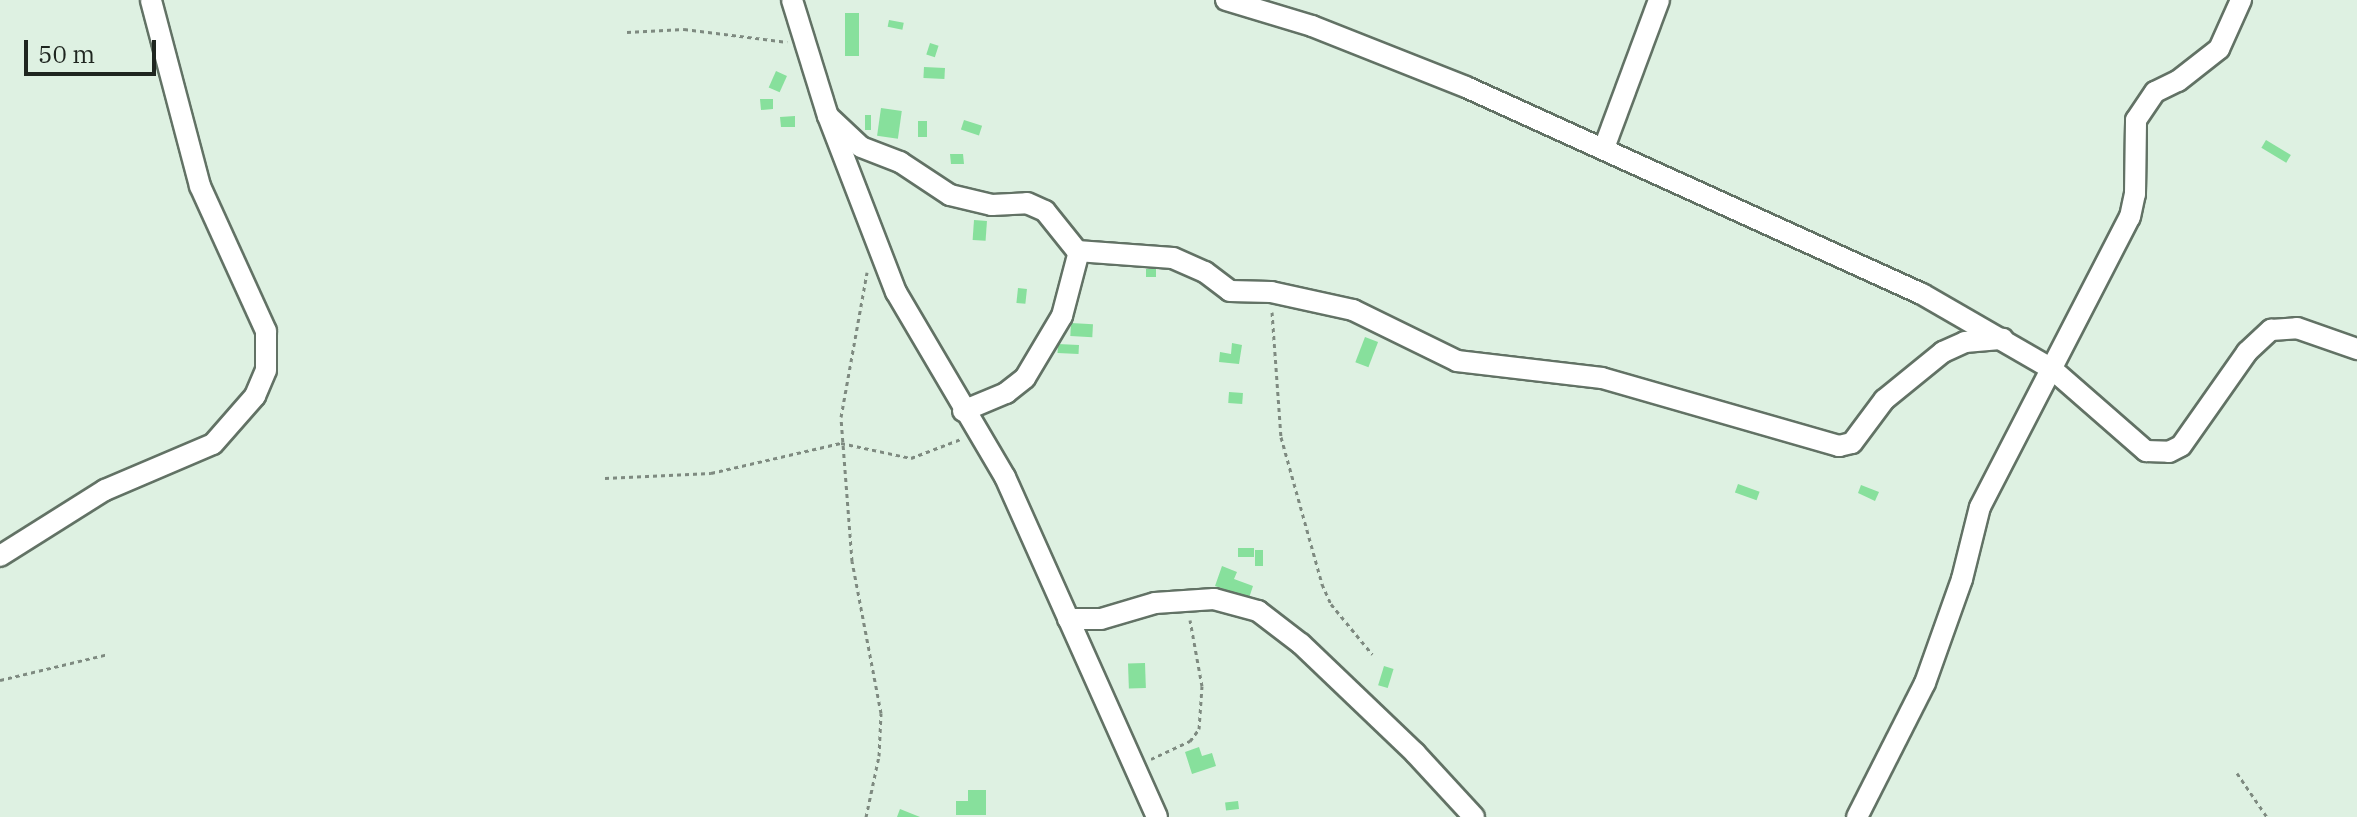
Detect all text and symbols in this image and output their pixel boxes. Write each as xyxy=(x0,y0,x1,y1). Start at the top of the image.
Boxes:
scale bar xyxy=(28,24,160,74)
text: 50 m xyxy=(38,38,95,70)

